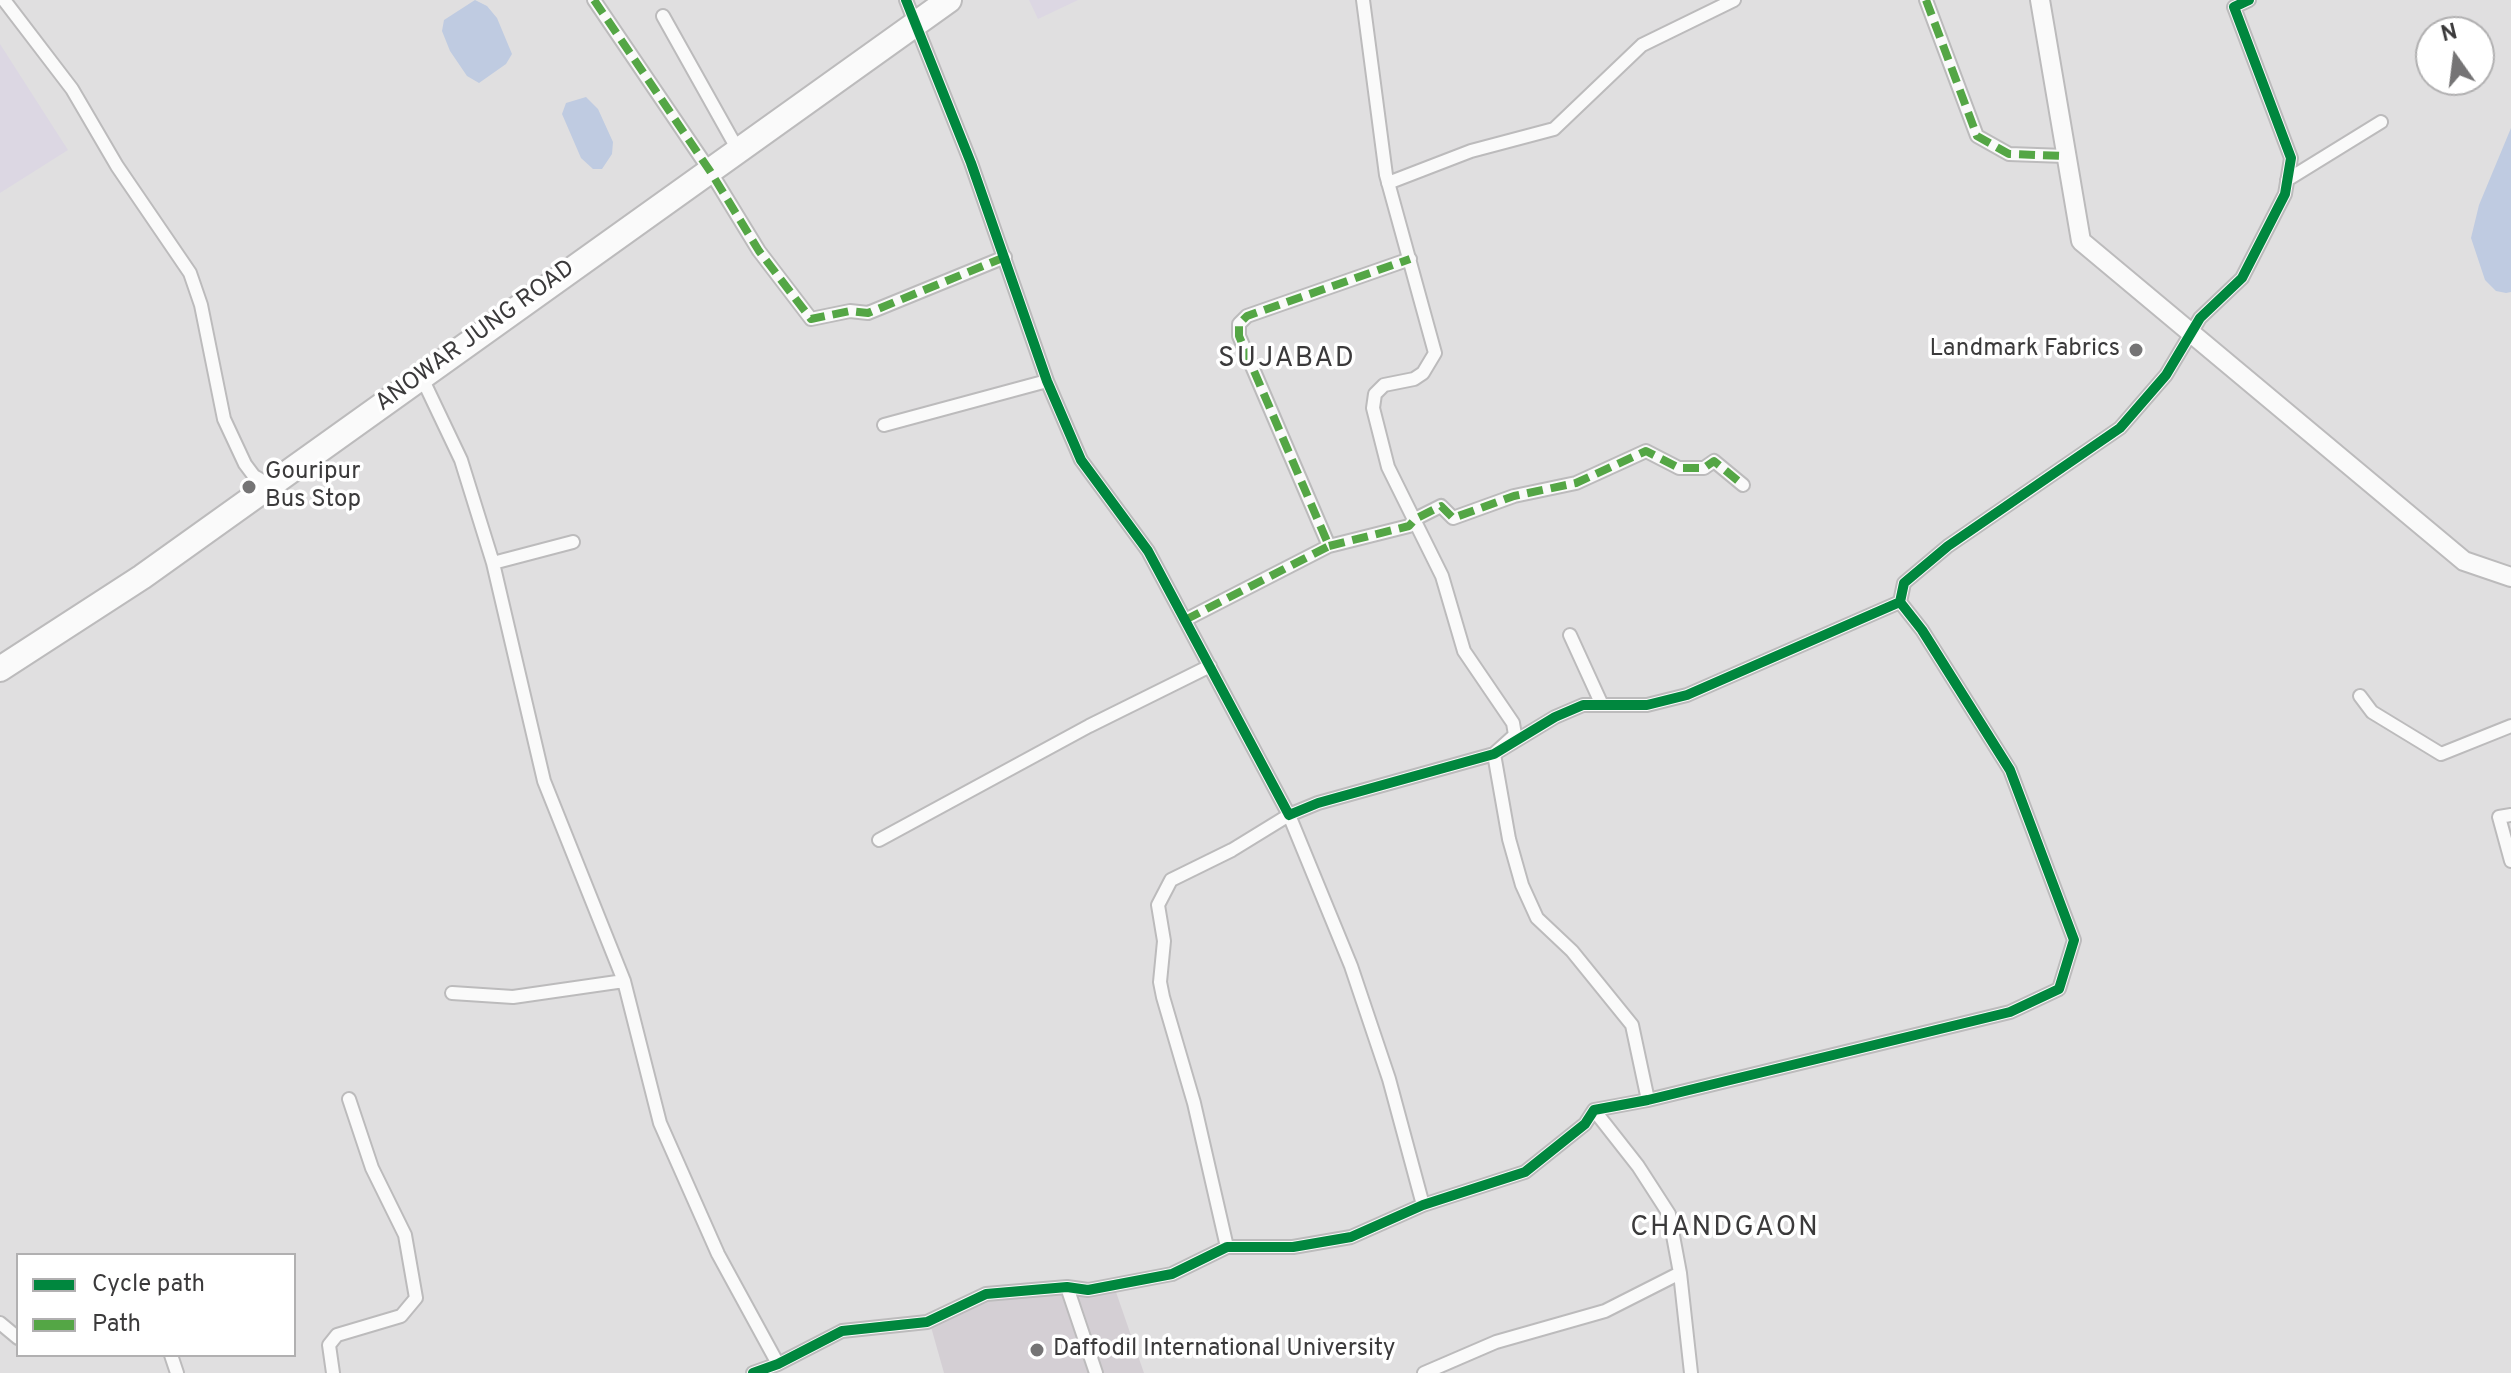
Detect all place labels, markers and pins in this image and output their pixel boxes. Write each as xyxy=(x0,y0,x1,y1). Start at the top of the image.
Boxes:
place label: Landmark Fabrics xyxy=(1929,336,2120,364)
marker: Landmark Fabrics xyxy=(2127,341,2145,359)
place label: Gouripur Bus Stop xyxy=(265,459,361,515)
marker: Gouripur Bus Stop xyxy=(240,478,258,496)
place label: Daffodil International University xyxy=(1053,1336,1395,1364)
marker: Daffodil International University xyxy=(1028,1341,1046,1359)

